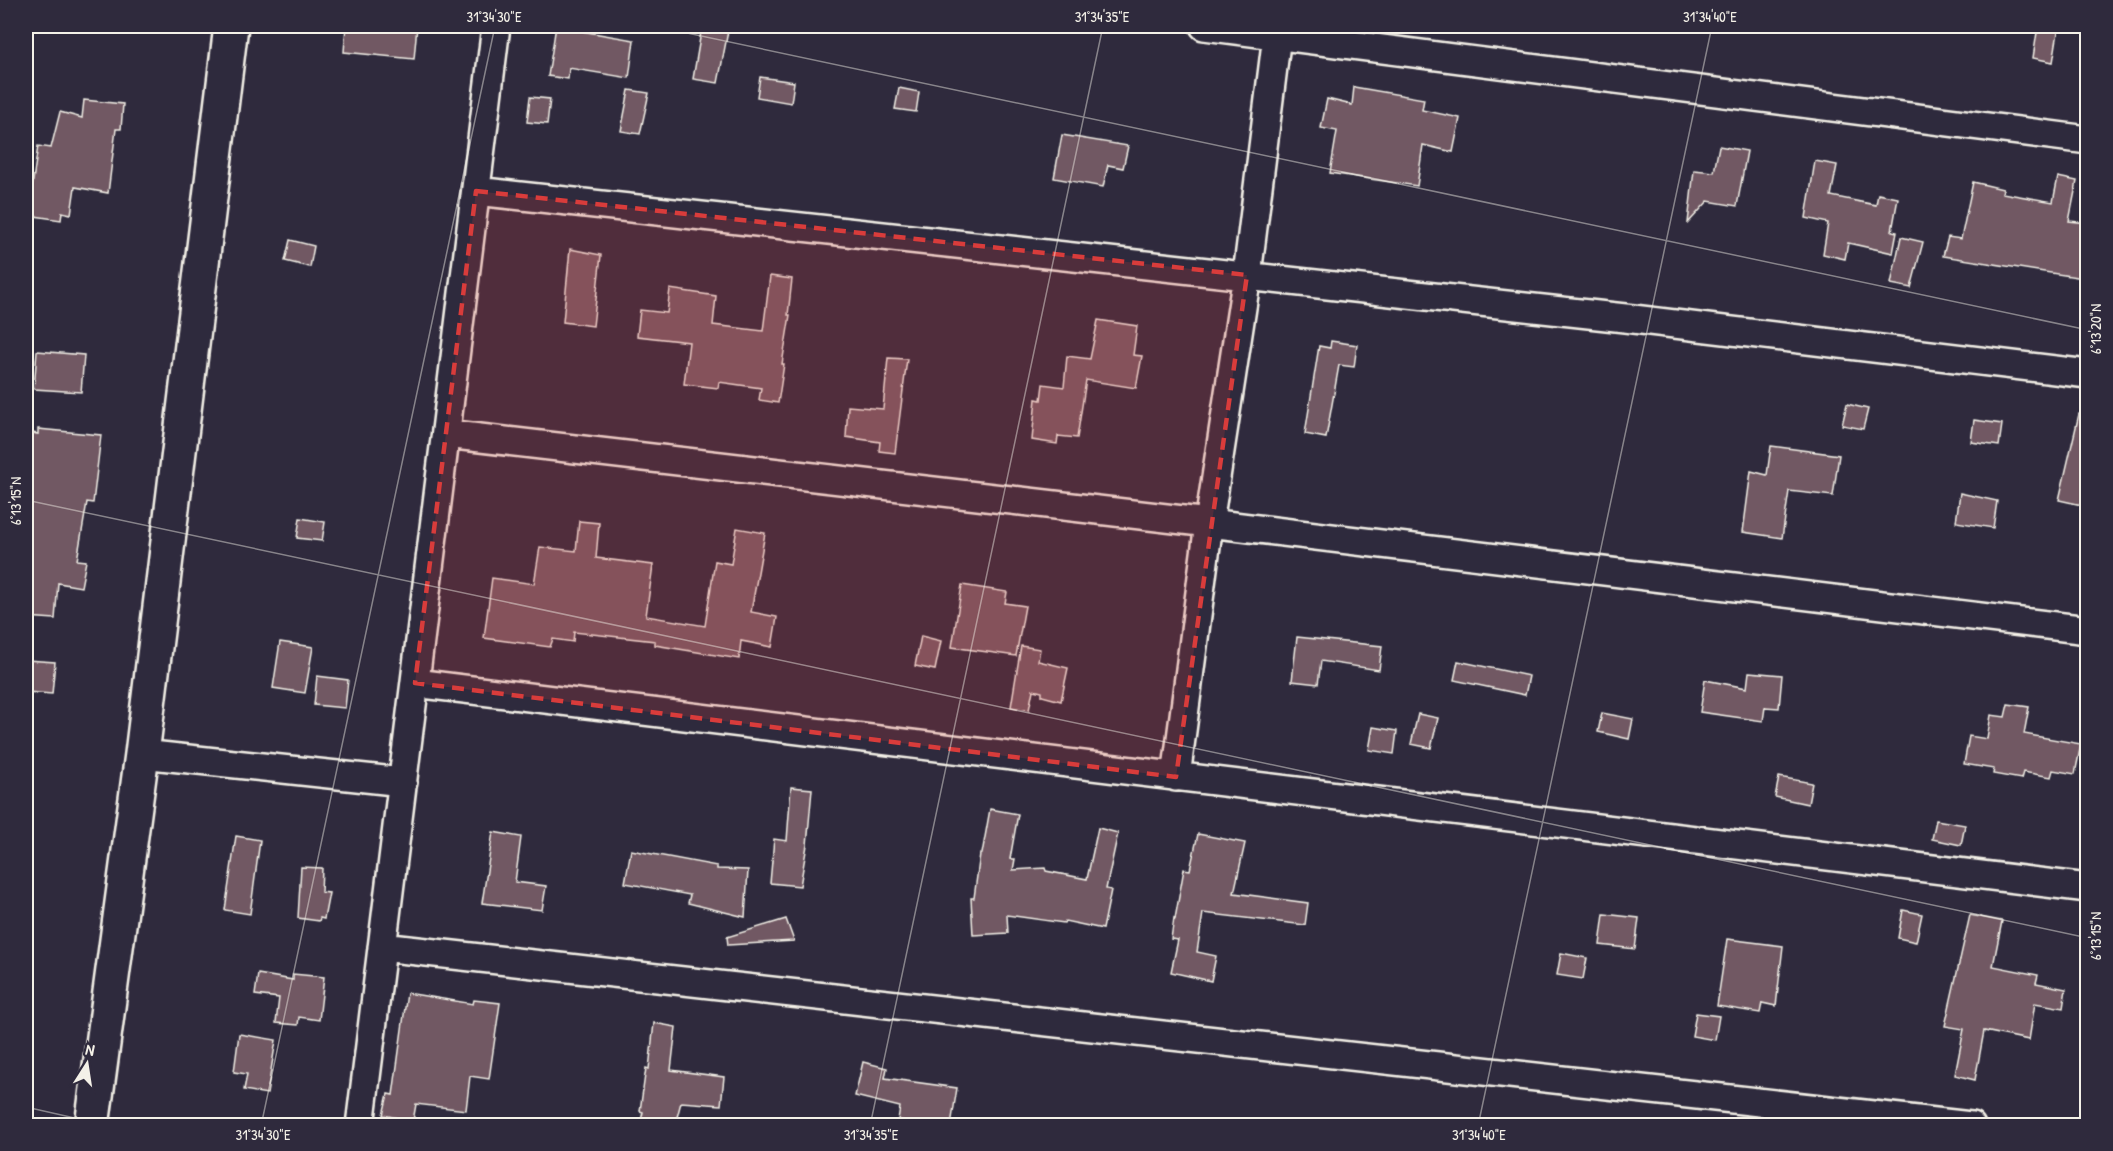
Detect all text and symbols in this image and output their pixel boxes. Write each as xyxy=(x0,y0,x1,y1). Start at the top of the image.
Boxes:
text: 31°34'30"E xyxy=(466,6,522,27)
text: 31°34'35"E xyxy=(1075,6,1130,27)
text: 31°34'40"E xyxy=(1683,6,1737,27)
text: 6°13'20"N xyxy=(2085,304,2106,354)
text: 6°13'15"N xyxy=(5,477,26,525)
text: 6°13'15"N xyxy=(2085,912,2106,960)
north arrow xyxy=(57,1034,117,1094)
text: N xyxy=(84,1038,97,1061)
text: 31°34'30"E xyxy=(235,1124,291,1145)
text: 31°34'35"E xyxy=(844,1124,899,1145)
text: 31°34'40"E xyxy=(1452,1124,1506,1145)

